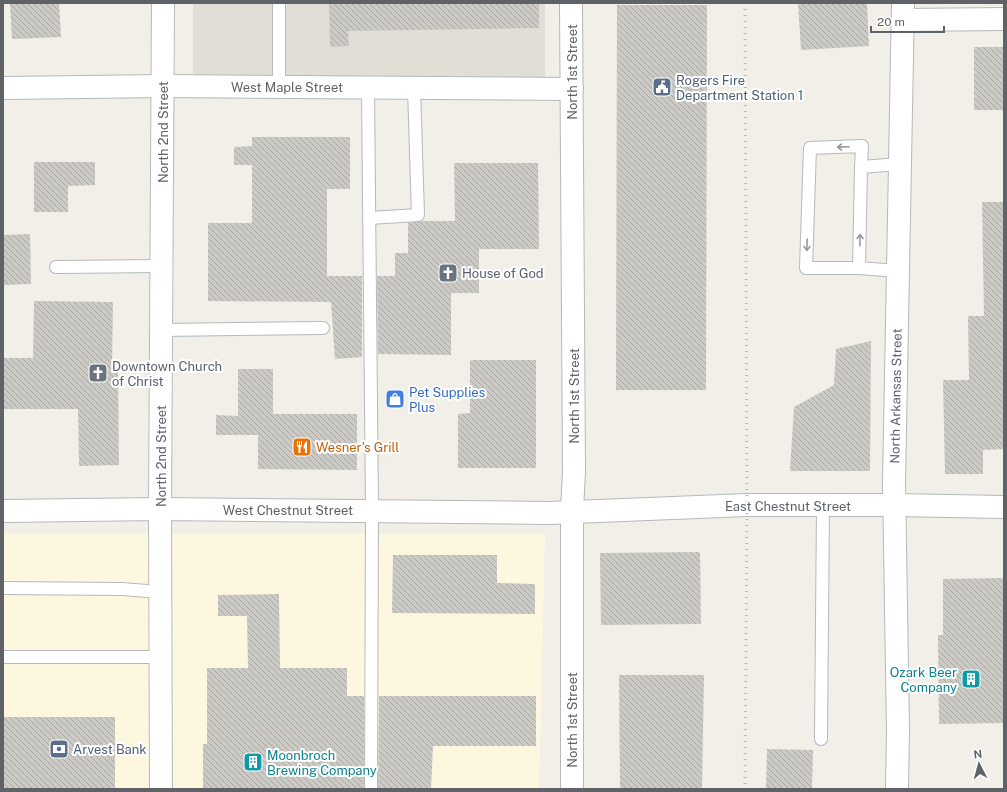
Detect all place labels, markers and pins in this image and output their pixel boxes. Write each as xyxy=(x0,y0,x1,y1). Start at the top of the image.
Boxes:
place label: Rogers Fire Department Station 1 xyxy=(676,73,803,103)
public building icon: Rogers Fire Department Station 1 xyxy=(651,76,673,98)
church icon: House of God xyxy=(437,262,459,284)
place label: House of God xyxy=(462,266,544,281)
place label: Downtown Church of Christ xyxy=(112,359,222,389)
church icon: Downtown Church of Christ xyxy=(87,362,109,384)
place label: Pet Supplies Plus xyxy=(409,385,485,415)
shop icon: Pet Supplies Plus xyxy=(384,388,406,410)
restaurant icon: Wesner's Grill xyxy=(291,436,313,458)
place label: Wesner's Grill xyxy=(316,440,399,455)
place label: Ozark Beer Company xyxy=(890,665,957,695)
building icon: Ozark Beer Company xyxy=(960,668,982,690)
bank icon: Arvest Bank xyxy=(48,738,70,760)
place label: Arvest Bank xyxy=(73,742,147,757)
place label: Moonbroch Brewing Company xyxy=(267,748,377,778)
building icon: Moonbroch Brewing Company xyxy=(242,751,264,773)

